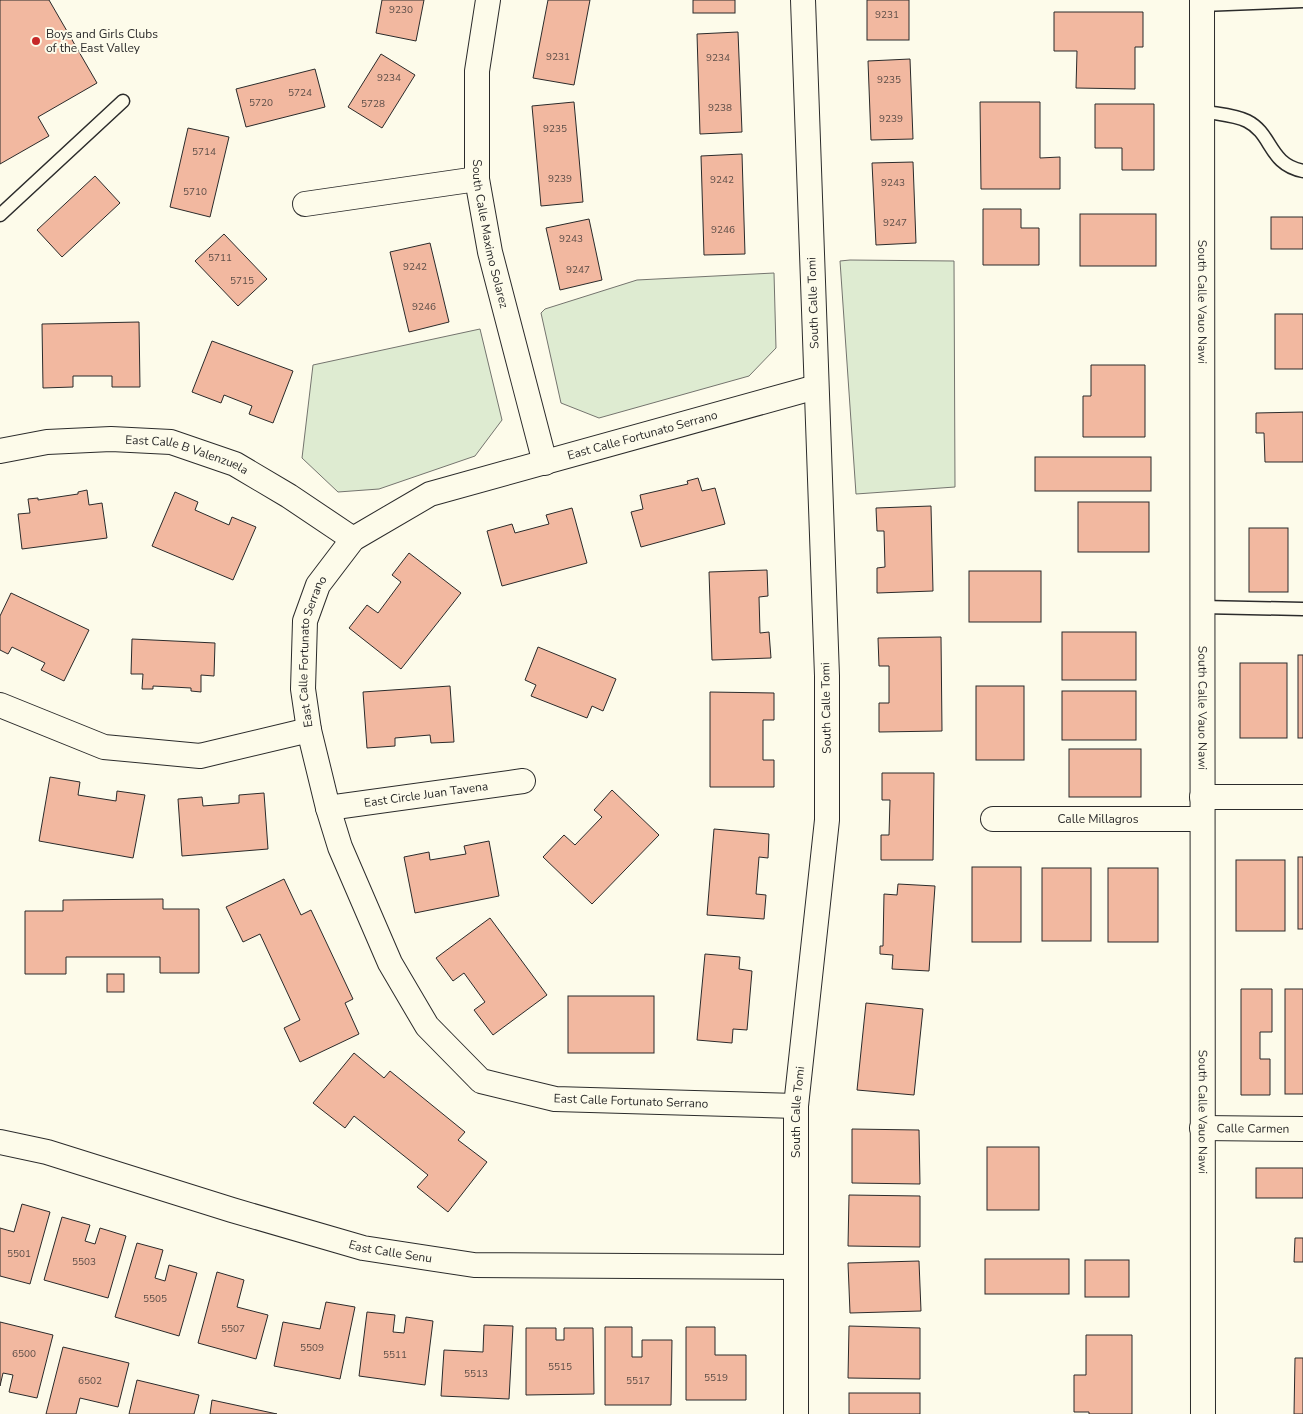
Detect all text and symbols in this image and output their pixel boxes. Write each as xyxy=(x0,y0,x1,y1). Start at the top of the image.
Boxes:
house number: 9230 xyxy=(389,3,413,17)
house number: 9231 xyxy=(875,8,899,22)
place label: Boys and Girls Clubs of the East Valley xyxy=(46,26,158,56)
marker: Boys and Girls Clubs of the East Valley xyxy=(30,35,42,47)
house number: 9231 xyxy=(546,50,570,64)
house number: 9234 xyxy=(706,51,730,65)
house number: 9234 xyxy=(377,71,401,85)
house number: 9235 xyxy=(877,73,901,87)
house number: 5724 xyxy=(288,86,312,100)
house number: 5720 xyxy=(249,96,273,110)
house number: 5728 xyxy=(361,97,385,111)
house number: 9238 xyxy=(708,101,732,115)
house number: 9239 xyxy=(879,112,903,126)
house number: 9235 xyxy=(543,122,567,136)
house number: 5714 xyxy=(192,145,216,159)
street label: South Calle Maximo Solarez xyxy=(469,159,512,310)
house number: 9239 xyxy=(548,172,572,186)
house number: 9242 xyxy=(710,173,734,187)
house number: 9243 xyxy=(881,176,905,190)
house number: 5710 xyxy=(183,185,207,199)
house number: 9247 xyxy=(883,216,907,230)
house number: 9246 xyxy=(711,223,735,237)
house number: 9243 xyxy=(559,232,583,246)
street label: South Calle Vauo Nawi xyxy=(1194,240,1210,364)
house number: 5711 xyxy=(208,251,232,265)
street label: South Calle Tomi xyxy=(803,257,823,349)
house number: 9242 xyxy=(403,260,427,274)
house number: 9247 xyxy=(566,263,590,277)
house number: 5715 xyxy=(230,274,254,288)
house number: 9246 xyxy=(412,300,436,314)
street label: East Calle Fortunato Serrano xyxy=(566,407,720,464)
street label: East Calle B Valenzuela xyxy=(125,432,251,478)
street label: East Calle Fortunato Serrano xyxy=(295,572,331,729)
street label: South Calle Vauo Nawi xyxy=(1194,646,1211,770)
street label: South Calle Tomi xyxy=(817,662,835,754)
street label: East Circle Juan Tavena xyxy=(363,778,489,811)
street label: Calle Millagros xyxy=(1057,811,1139,827)
street label: South Calle Vauo Nawi xyxy=(1195,1050,1211,1174)
street label: South Calle Tomi xyxy=(788,1065,808,1158)
street label: East Calle Fortunato Serrano xyxy=(553,1090,709,1112)
street label: Calle Carmen xyxy=(1216,1120,1290,1137)
street label: East Calle Senu xyxy=(347,1236,433,1266)
house number: 5501 xyxy=(7,1247,31,1261)
house number: 5503 xyxy=(72,1255,96,1269)
house number: 5505 xyxy=(143,1292,167,1306)
house number: 5507 xyxy=(221,1322,245,1336)
house number: 5509 xyxy=(300,1341,324,1355)
house number: 6500 xyxy=(12,1347,36,1361)
house number: 5511 xyxy=(383,1348,407,1362)
house number: 5515 xyxy=(548,1360,572,1374)
house number: 5513 xyxy=(464,1367,488,1381)
house number: 5519 xyxy=(704,1371,728,1385)
house number: 6502 xyxy=(78,1374,102,1388)
house number: 5517 xyxy=(626,1374,650,1388)

